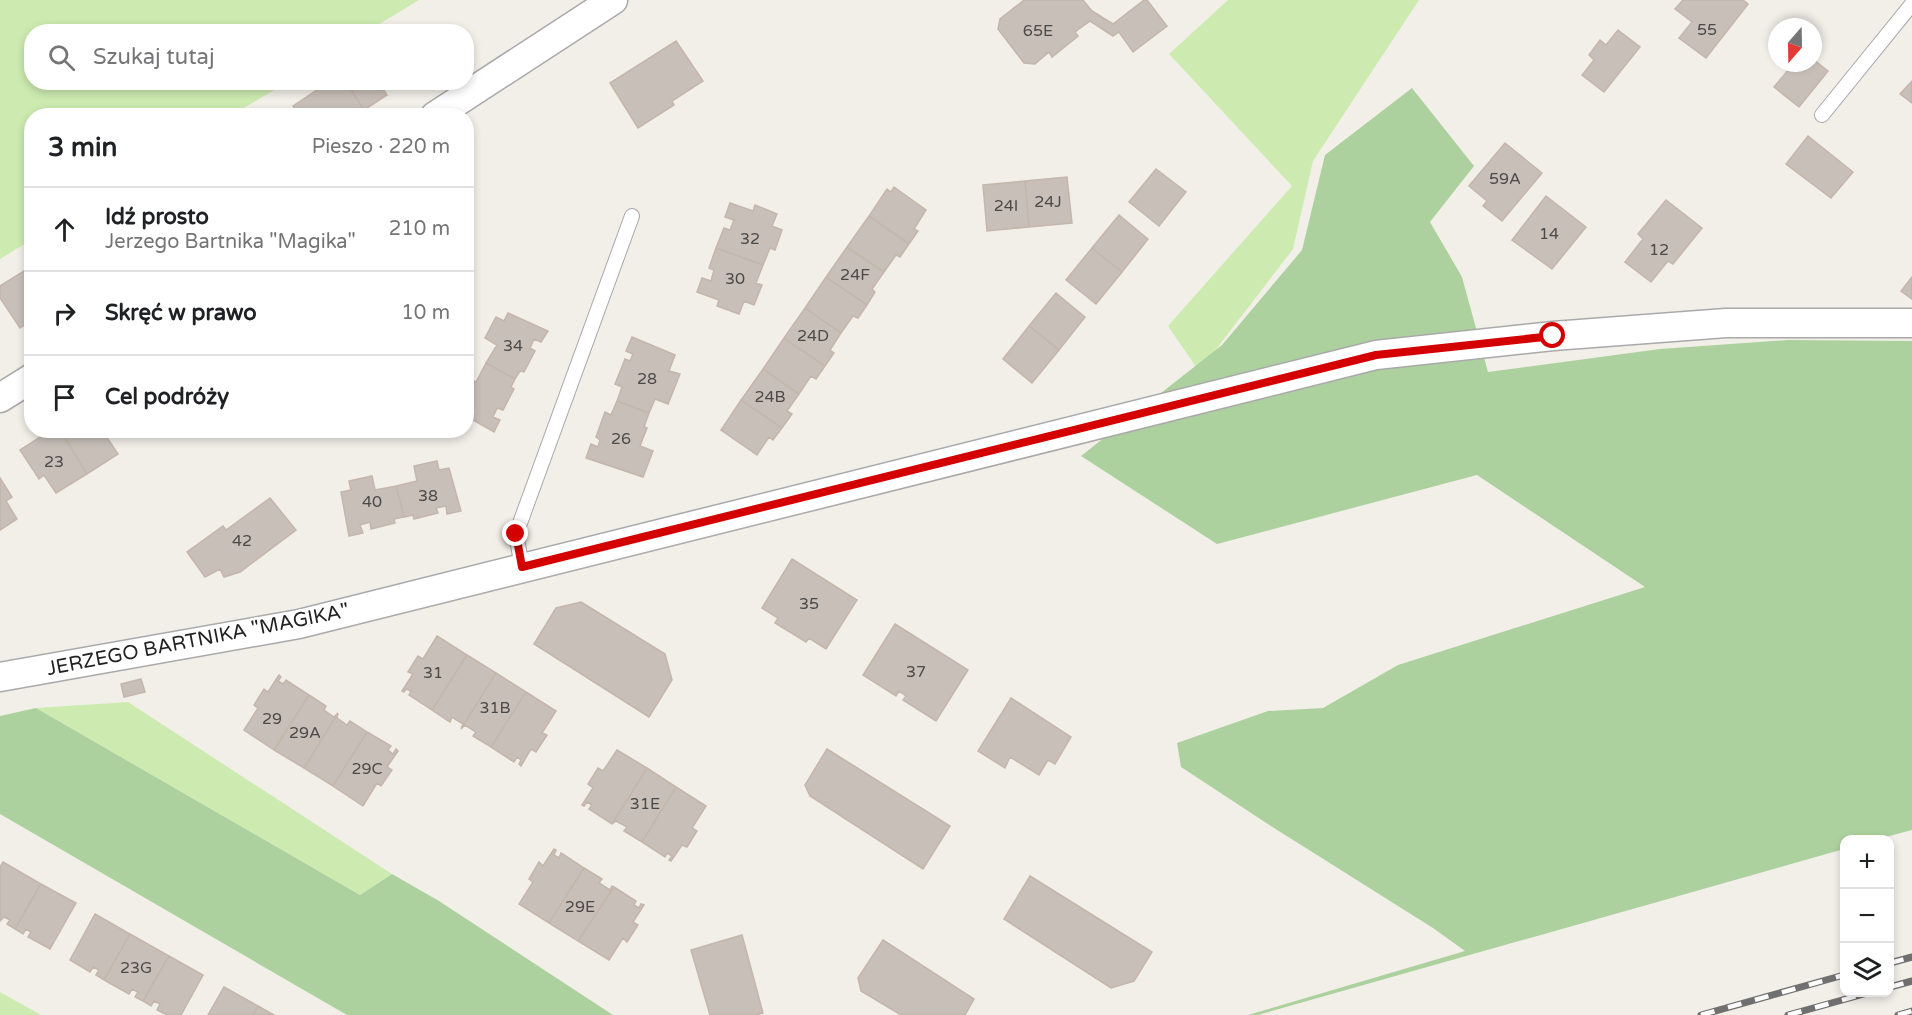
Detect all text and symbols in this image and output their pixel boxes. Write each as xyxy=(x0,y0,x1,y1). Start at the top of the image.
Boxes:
north arrow xyxy=(1768,18,1822,72)
house number: 55 xyxy=(1697,20,1717,40)
house number: 65E xyxy=(1023,21,1053,41)
search box xyxy=(24,24,474,90)
icon: search xyxy=(45,41,78,74)
text: Szukaj tutaj xyxy=(93,44,215,70)
text: 3 min xyxy=(48,132,117,163)
text: Pieszo · 220 m xyxy=(312,135,450,159)
house number: 59A xyxy=(1489,169,1521,189)
house number: 24J xyxy=(1034,192,1062,212)
house number: 24I xyxy=(994,196,1018,216)
text: Idź prosto xyxy=(105,204,209,230)
icon: ahead xyxy=(48,213,81,246)
text: 210 m xyxy=(389,217,450,241)
house number: 14 xyxy=(1539,224,1559,244)
house number: 32 xyxy=(740,229,760,249)
text: Jerzego Bartnika "Magika" xyxy=(105,230,356,254)
house number: 12 xyxy=(1649,240,1669,260)
house number: 24F xyxy=(840,265,870,285)
house number: 30 xyxy=(725,269,745,289)
icon: right xyxy=(48,297,81,330)
text: Skręć w prawo xyxy=(105,300,257,326)
text: 10 m xyxy=(401,301,450,325)
route start xyxy=(1539,322,1565,348)
house number: 24D xyxy=(797,326,829,346)
house number: 34 xyxy=(503,336,523,356)
house number: 28 xyxy=(637,369,657,389)
icon: arrive xyxy=(48,381,81,414)
text: Cel podróży xyxy=(105,384,229,410)
house number: 24B xyxy=(754,387,786,407)
house number: 26 xyxy=(611,429,631,449)
house number: 23 xyxy=(44,452,64,472)
house number: 38 xyxy=(418,486,438,506)
house number: 40 xyxy=(362,492,382,512)
route end xyxy=(502,520,528,546)
house number: 42 xyxy=(232,531,252,551)
house number: 35 xyxy=(799,594,819,614)
street label: JERZEGO BARTNIKA "MAGIKA" xyxy=(45,599,351,681)
house number: 37 xyxy=(906,662,926,682)
house number: 31 xyxy=(423,663,443,683)
house number: 31B xyxy=(479,698,511,718)
house number: 29 xyxy=(262,709,282,729)
house number: 29A xyxy=(289,723,321,743)
house number: 29C xyxy=(351,759,383,779)
house number: 31E xyxy=(630,794,660,814)
map controls xyxy=(1840,835,1894,997)
button: + xyxy=(1840,835,1894,889)
button: − xyxy=(1840,889,1894,943)
house number: 29E xyxy=(565,897,595,917)
button: layers xyxy=(1840,943,1894,997)
house number: 23G xyxy=(120,958,152,978)

